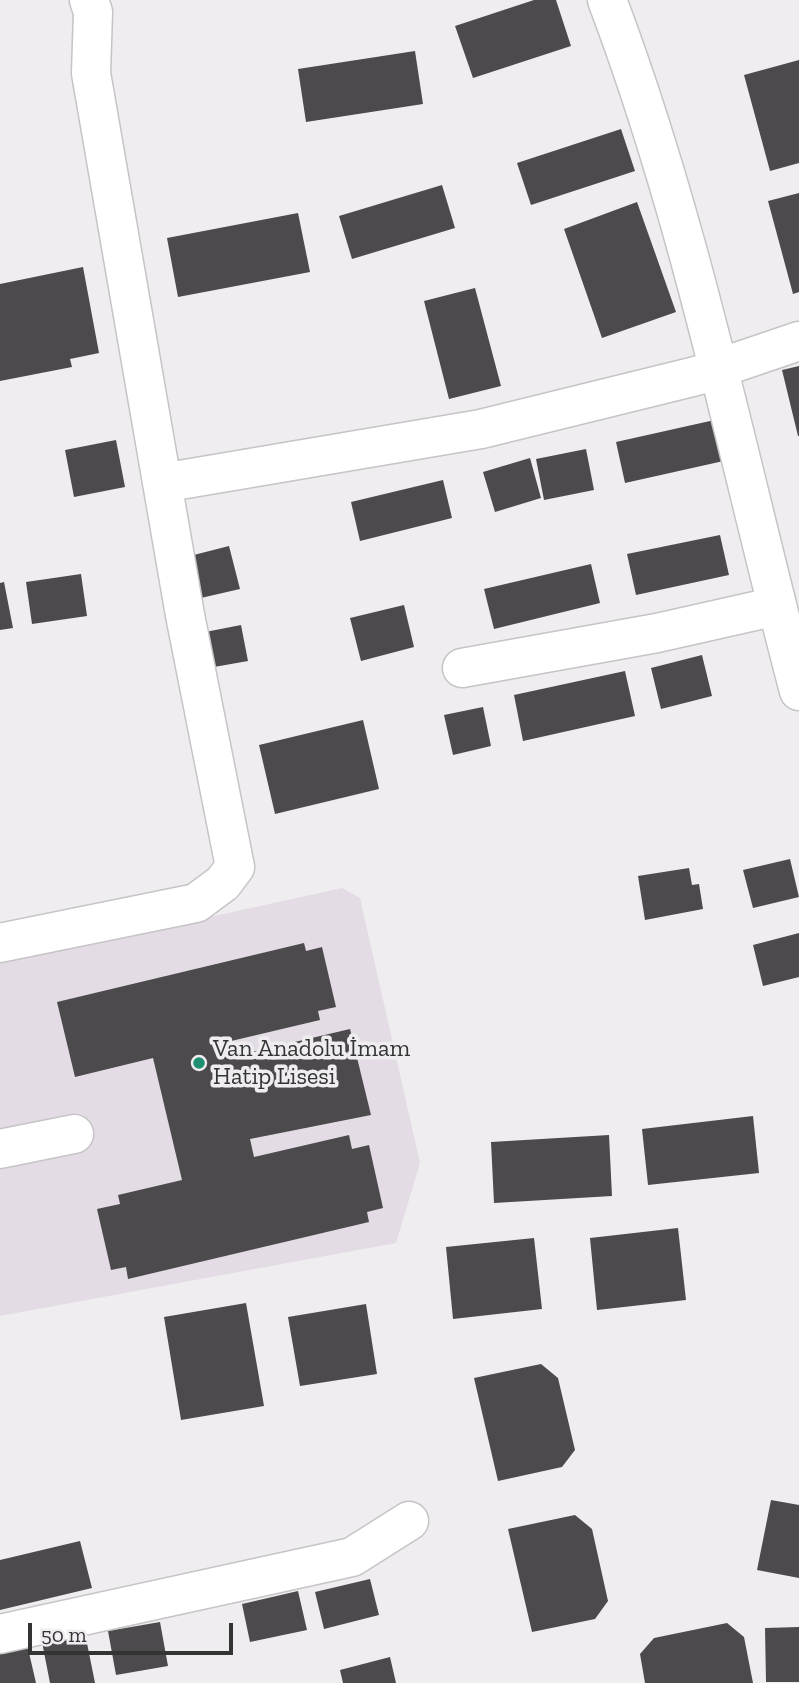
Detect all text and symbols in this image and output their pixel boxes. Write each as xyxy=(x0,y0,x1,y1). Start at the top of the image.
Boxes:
place label: Van Anadolu İmam Hatip Lisesi xyxy=(213,1035,410,1091)
marker: Van Anadolu İmam Hatip Lisesi xyxy=(191,1055,207,1071)
scale bar xyxy=(32,1610,236,1654)
text: 50 m xyxy=(41,1622,87,1647)

